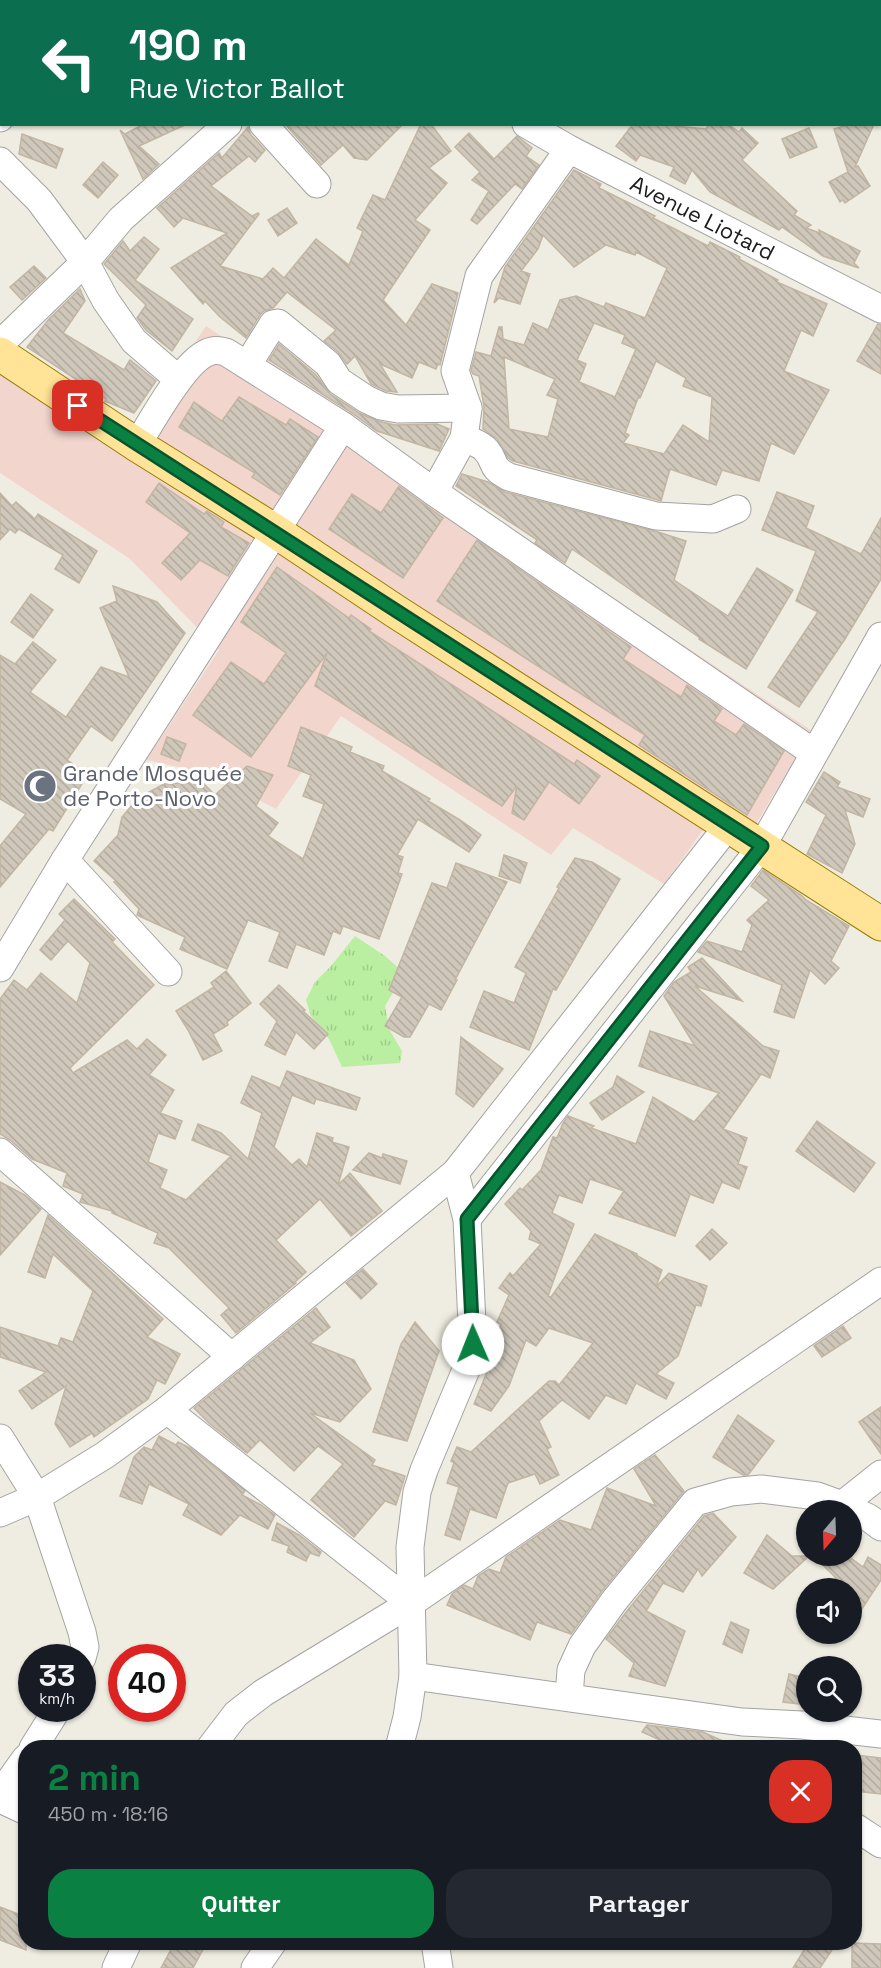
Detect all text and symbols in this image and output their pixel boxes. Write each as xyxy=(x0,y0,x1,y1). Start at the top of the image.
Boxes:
text: 190 m xyxy=(129,19,248,72)
icon: left xyxy=(30,24,108,102)
text: Rue Victor Ballot xyxy=(129,71,345,106)
street label: Avenue Liotard xyxy=(626,169,780,266)
pin xyxy=(52,380,103,431)
icon: arrive xyxy=(61,389,94,422)
place label: Grande Mosquée de Porto-Novo xyxy=(63,759,242,812)
mosque icon: Grande Mosquée de Porto-Novo xyxy=(22,768,58,804)
position arrow xyxy=(441,1312,505,1376)
north arrow xyxy=(796,1500,862,1566)
map controls xyxy=(796,1500,862,1722)
button: sound xyxy=(796,1578,862,1644)
speed limit sign: 40 xyxy=(108,1644,186,1722)
text: 33 xyxy=(39,1656,75,1695)
button: search xyxy=(796,1656,862,1722)
text: km/h xyxy=(39,1689,75,1708)
text: 2 min xyxy=(48,1755,141,1801)
button: close xyxy=(769,1760,832,1823)
text: 450 m · 18:16 xyxy=(48,1801,168,1827)
button: Quitter xyxy=(48,1869,434,1938)
button: Partager xyxy=(446,1869,832,1938)

